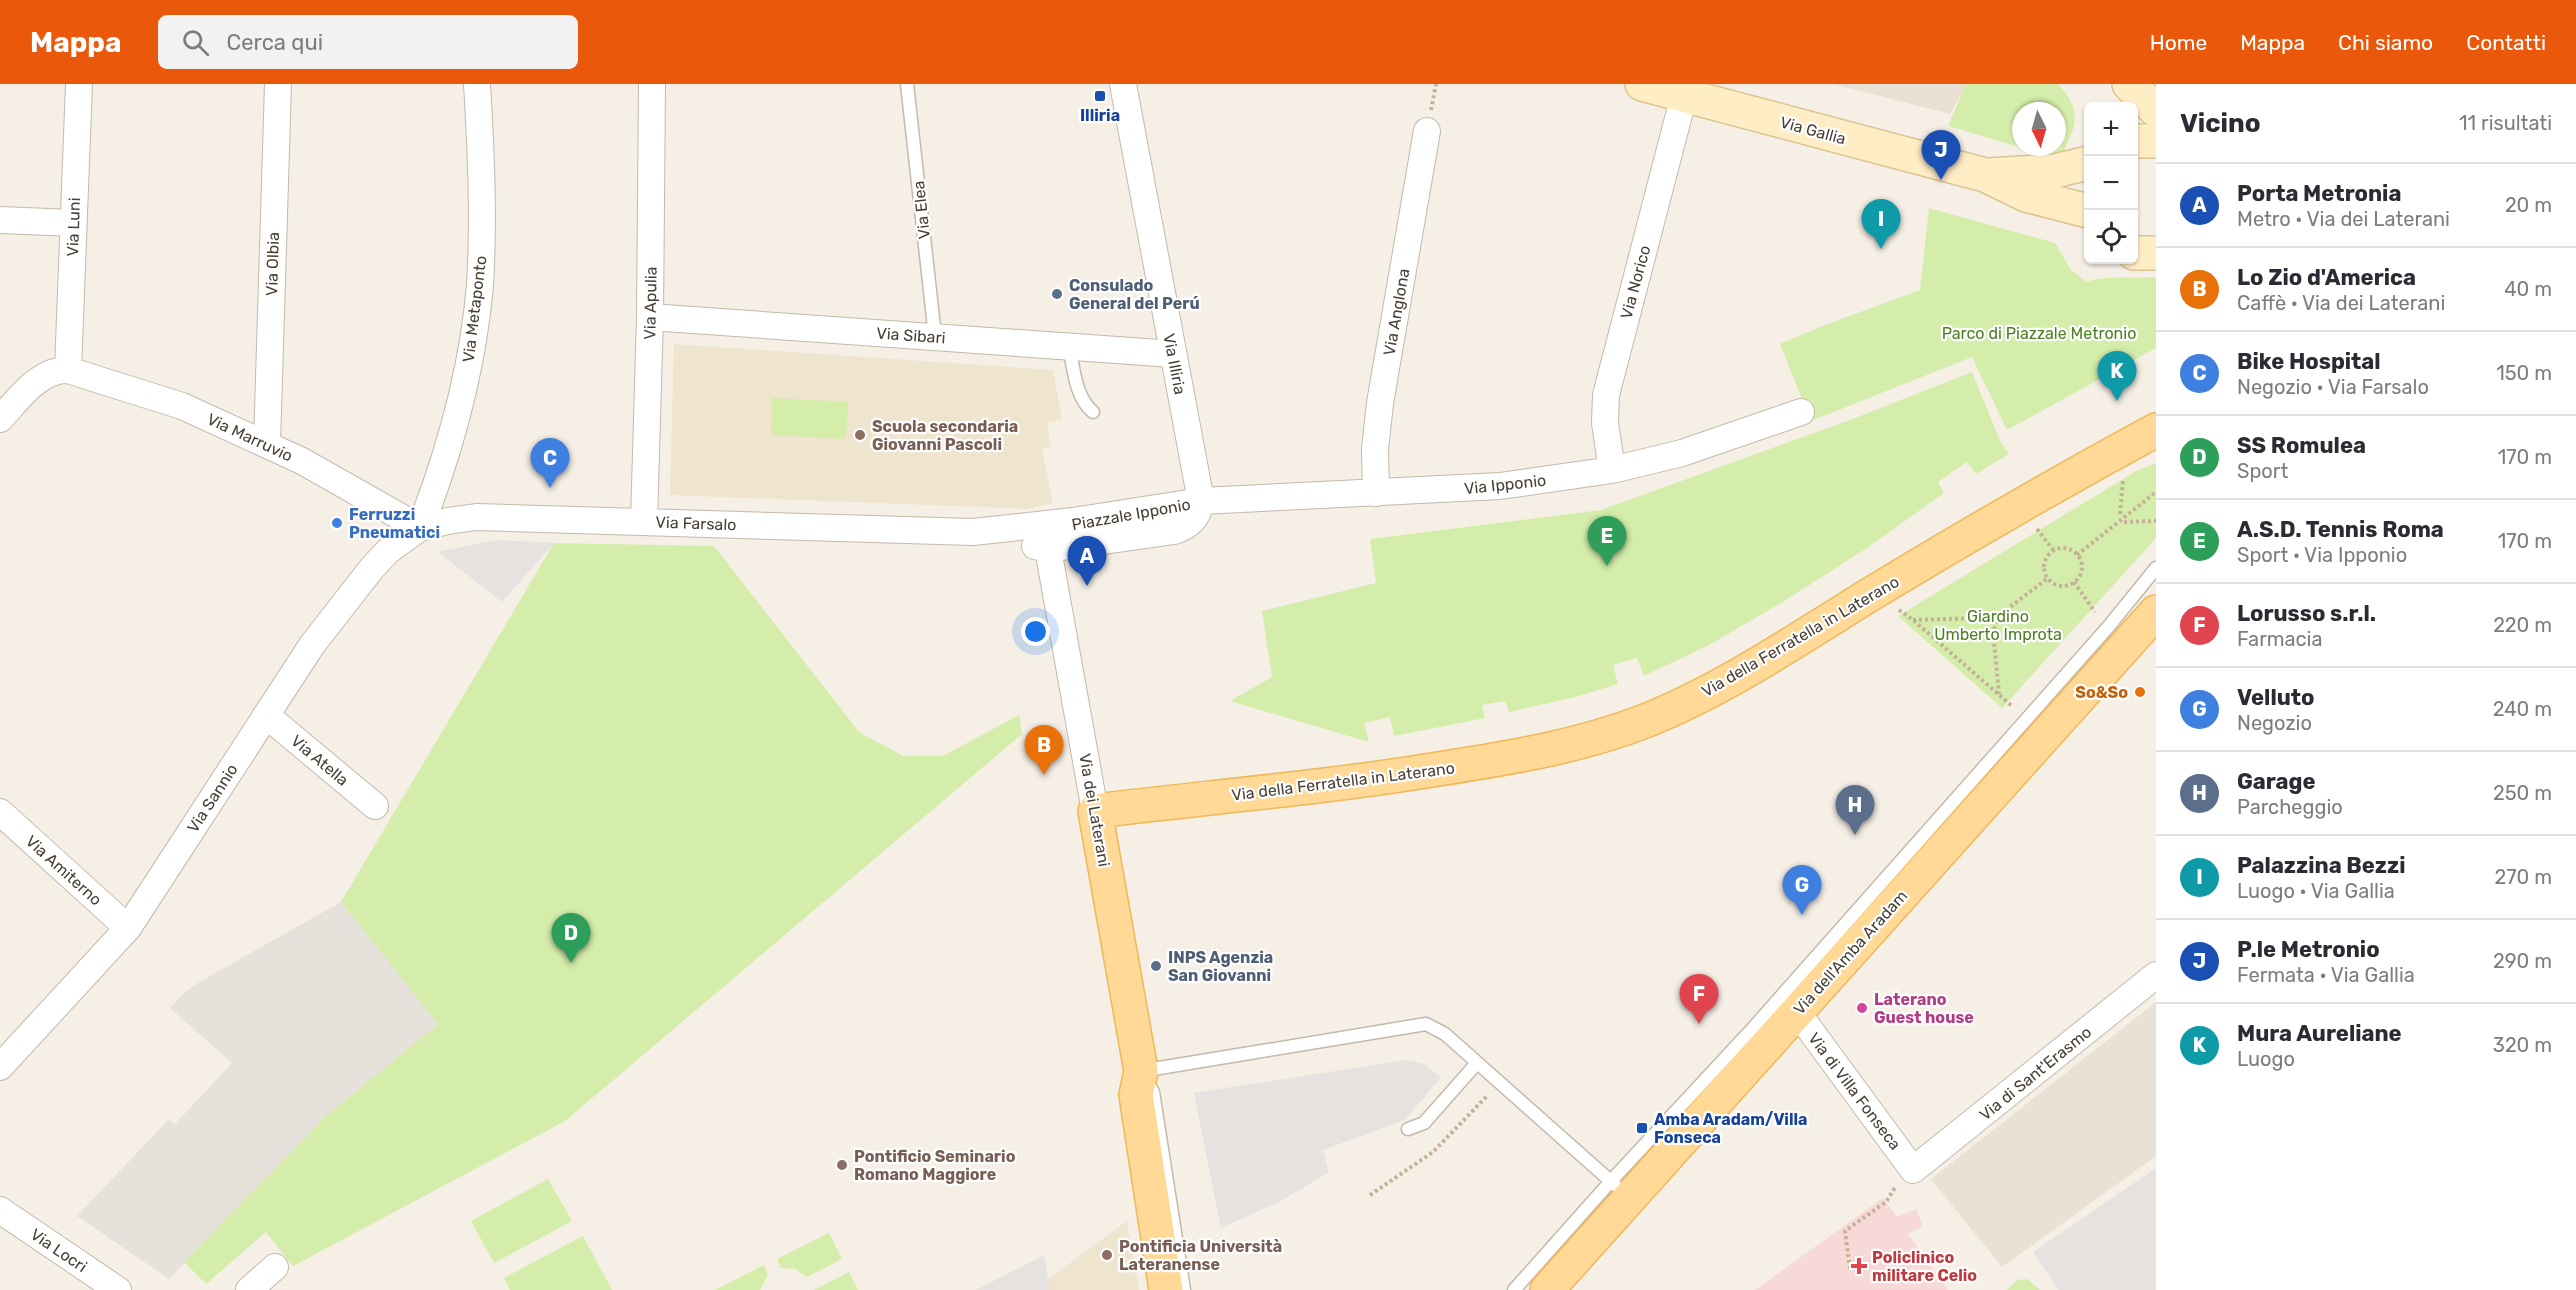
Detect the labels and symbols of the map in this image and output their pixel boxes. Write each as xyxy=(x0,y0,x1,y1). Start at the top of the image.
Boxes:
marker: Illiria xyxy=(1093,89,1107,103)
north arrow xyxy=(2012,102,2066,156)
place label: Illiria xyxy=(1080,106,1120,125)
street label: Via Gallia xyxy=(1778,113,1848,148)
pin: J xyxy=(1922,130,1960,180)
street label: Via Elea xyxy=(909,180,934,240)
street label: Via Luni xyxy=(63,197,84,257)
pin: I xyxy=(1862,200,1900,249)
street label: Via Olbia xyxy=(262,232,283,296)
street label: Via Norico xyxy=(1617,243,1654,321)
street label: Via Metaponto xyxy=(459,255,490,364)
street label: Via Apulia xyxy=(640,266,661,340)
street label: Via Anglona xyxy=(1379,267,1414,357)
place label: Consulado General del Perú xyxy=(1069,276,1200,313)
marker: Consulado General del Perú xyxy=(1050,287,1064,301)
street label: Via Sibari xyxy=(876,324,946,347)
park label: Parco di Piazzale Metronio xyxy=(1942,324,2136,343)
street label: Via Illiria xyxy=(1159,332,1190,396)
pin: K xyxy=(2098,352,2136,401)
street label: Via Marruvio xyxy=(204,409,296,466)
place label: Scuola secondaria Giovanni Pascoli xyxy=(872,417,1018,454)
marker: Scuola secondaria Giovanni Pascoli xyxy=(853,428,867,442)
pin: C xyxy=(530,438,570,488)
street label: Via Ipponio xyxy=(1463,471,1547,498)
street label: Piazzale Ipponio xyxy=(1070,495,1192,534)
place label: Ferruzzi Pneumatici xyxy=(349,505,440,542)
street label: Via Farsalo xyxy=(655,513,737,534)
marker: Ferruzzi Pneumatici xyxy=(330,516,344,530)
pin: E xyxy=(1588,516,1626,566)
pin: A xyxy=(1068,536,1106,586)
street label: Via della Ferratella in Laterano xyxy=(1698,572,1902,701)
park label: Giardino Umberto Improta xyxy=(1934,607,2062,644)
your location xyxy=(1021,617,1050,646)
place label: So&So xyxy=(2075,683,2128,702)
marker: So&So xyxy=(2133,685,2147,699)
pin: B xyxy=(1024,726,1064,775)
street label: Via Atella xyxy=(287,731,352,790)
street label: Via dei Laterani xyxy=(1075,752,1114,868)
street label: Via della Ferratella in Laterano xyxy=(1230,758,1456,805)
street label: Via Sannio xyxy=(183,760,242,836)
pin: H xyxy=(1836,786,1874,835)
street label: Via Amiterno xyxy=(22,831,106,909)
pin: G xyxy=(1782,866,1822,915)
street label: Via dell'Amba Aradam xyxy=(1790,886,1911,1018)
pin: D xyxy=(552,914,590,963)
place label: INPS Agenzia San Giovanni xyxy=(1168,948,1273,985)
marker: INPS Agenzia San Giovanni xyxy=(1149,959,1163,973)
pin: F xyxy=(1680,974,1718,1024)
place label: Laterano Guest house xyxy=(1874,990,1974,1027)
marker: Laterano Guest house xyxy=(1855,1001,1869,1015)
street label: Via di Sant'Erasmo xyxy=(1976,1022,2095,1124)
street label: Via di Villa Fonseca xyxy=(1804,1029,1905,1154)
place label: Amba Aradam/Villa Fonseca xyxy=(1654,1110,1808,1147)
marker: Amba Aradam/Villa Fonseca xyxy=(1635,1121,1649,1135)
place label: Pontificio Seminario Romano Maggiore xyxy=(854,1147,1016,1184)
marker: Pontificio Seminario Romano Maggiore xyxy=(835,1158,849,1172)
street label: Via Locri xyxy=(27,1225,91,1276)
place label: Pontificia Università Lateranense xyxy=(1119,1237,1282,1274)
marker: Pontificia Università Lateranense xyxy=(1100,1248,1114,1262)
place label: Policlinico militare Celio xyxy=(1872,1248,1977,1285)
marker: Policlinico militare Celio xyxy=(1850,1257,1868,1275)

